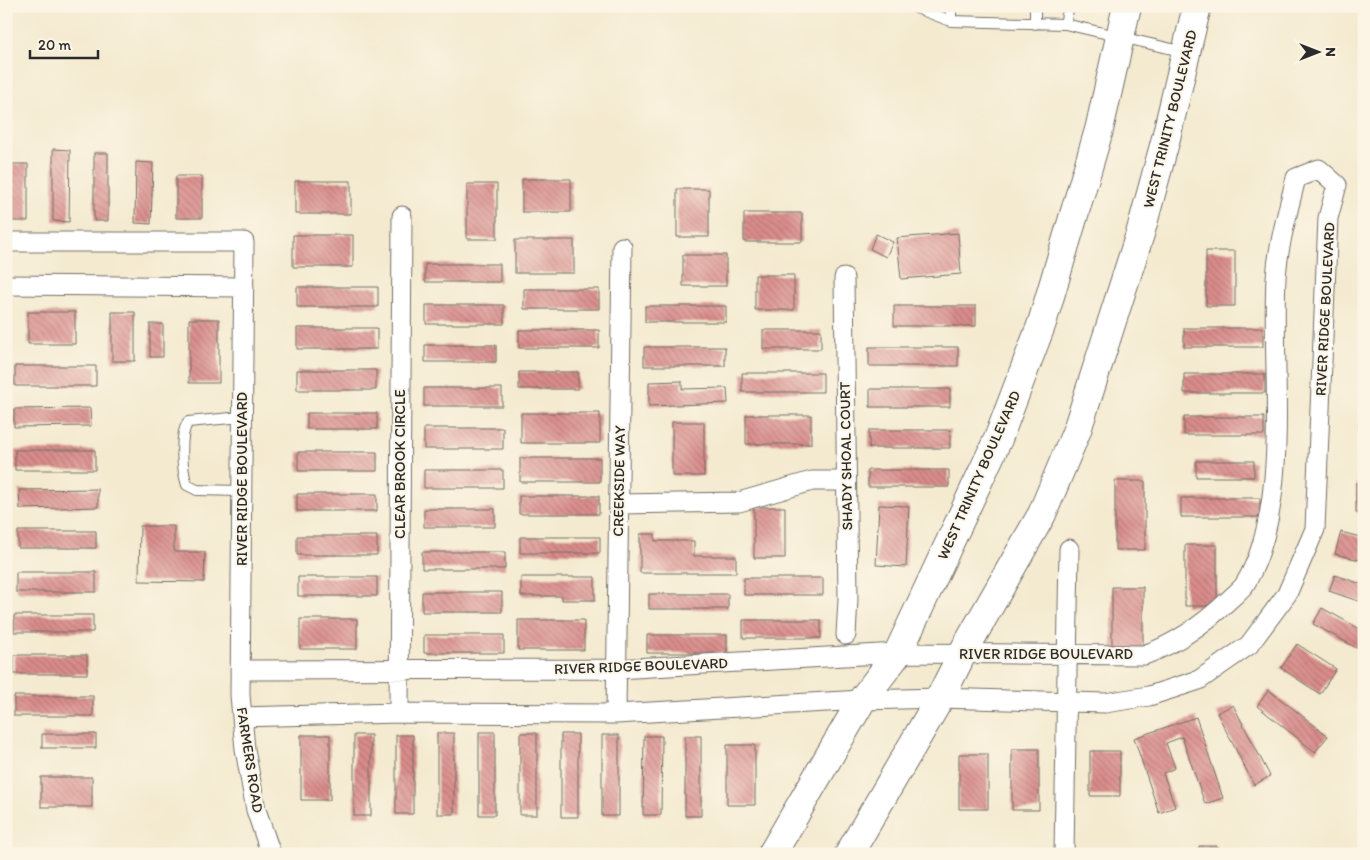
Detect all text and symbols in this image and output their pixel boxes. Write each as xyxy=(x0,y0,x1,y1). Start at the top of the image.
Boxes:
scale bar xyxy=(30,28,98,60)
street label: WEST TRINITY BOULEVARD xyxy=(1139,28,1201,210)
north arrow xyxy=(1292,28,1342,78)
text: 20 m xyxy=(38,36,72,54)
text: N xyxy=(1322,47,1339,57)
street label: RIVER RIDGE BOULEVARD xyxy=(1311,222,1339,396)
street label: SHADY SHOAL COURT xyxy=(836,381,856,530)
street label: WEST TRINITY BOULEVARD xyxy=(934,388,1024,562)
street label: CLEAR BROOK CIRCLE xyxy=(391,389,409,539)
street label: RIVER RIDGE BOULEVARD xyxy=(233,392,251,566)
street label: CREEKSIDE WAY xyxy=(609,425,629,537)
street label: RIVER RIDGE BOULEVARD xyxy=(959,645,1133,663)
street label: RIVER RIDGE BOULEVARD xyxy=(554,654,728,678)
street label: FARMERS ROAD xyxy=(233,706,267,814)

